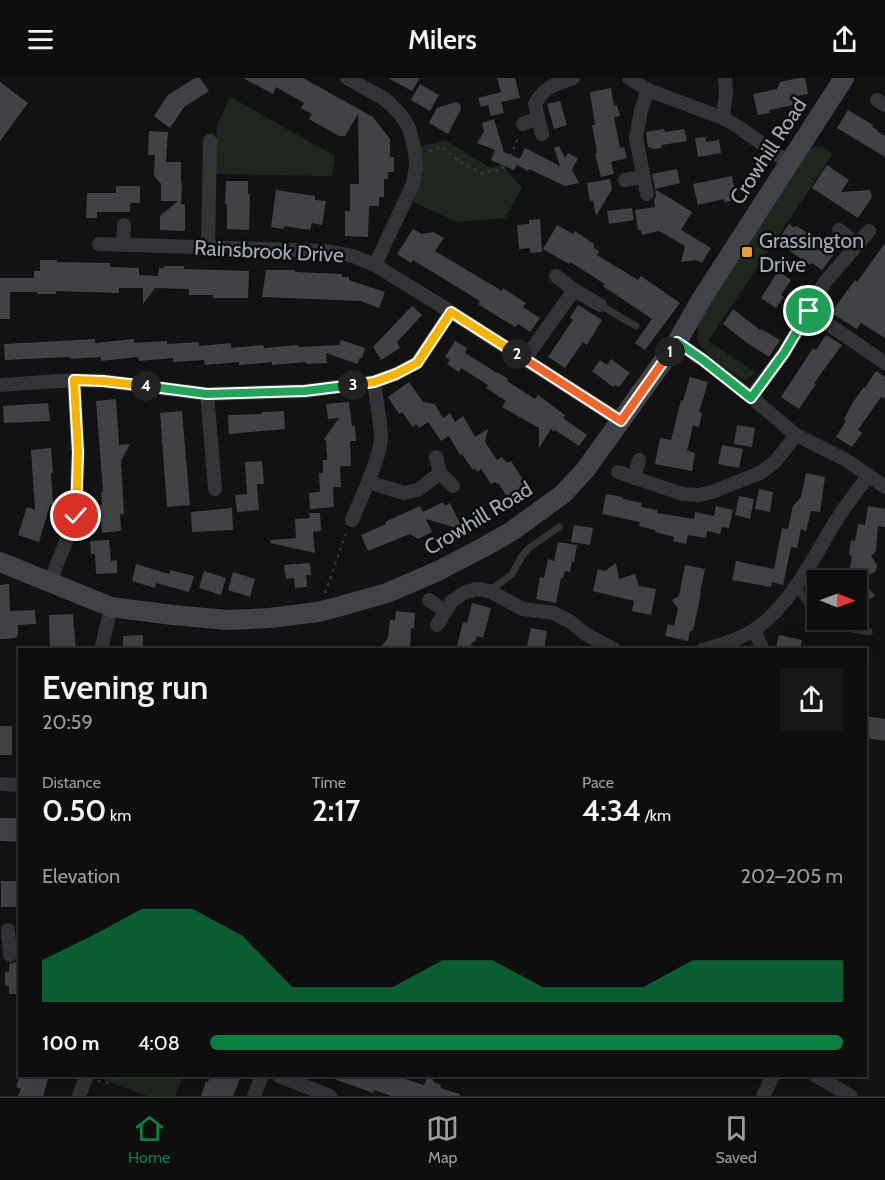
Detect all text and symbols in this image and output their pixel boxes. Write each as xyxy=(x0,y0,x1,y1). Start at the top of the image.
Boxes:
icon: menu xyxy=(24,23,57,56)
text: Milers xyxy=(408,23,477,56)
icon: share xyxy=(828,23,861,56)
street label: Crowhill Road xyxy=(724,93,812,209)
place label: Grassington Drive xyxy=(759,228,864,277)
street label: Rainsbrook Drive xyxy=(194,235,345,267)
marker: Grassington Drive xyxy=(740,245,754,259)
pin xyxy=(783,285,834,336)
icon: arrive xyxy=(792,294,825,327)
pin: 1 xyxy=(655,337,685,367)
pin: 2 xyxy=(502,339,532,369)
text: 1 xyxy=(667,342,673,361)
text: 2 xyxy=(513,344,521,363)
pin: 3 xyxy=(338,370,368,400)
pin: 4 xyxy=(131,371,161,401)
text: 3 xyxy=(349,375,357,394)
text: 4 xyxy=(141,376,151,395)
street label: Crowhill Road xyxy=(419,476,537,560)
pin xyxy=(50,490,101,541)
icon: check xyxy=(59,499,92,532)
north arrow xyxy=(807,570,867,630)
map controls xyxy=(807,570,867,630)
text: Evening run xyxy=(42,667,208,707)
button: share xyxy=(780,668,843,731)
text: 20:59 xyxy=(42,710,93,734)
text: Distance xyxy=(42,773,101,792)
text: Time xyxy=(312,773,346,792)
text: Pace xyxy=(582,773,614,792)
text: 0.50 xyxy=(42,792,106,829)
text: 2:17 xyxy=(312,792,360,829)
text: 4:34 xyxy=(582,792,641,829)
text: km xyxy=(106,806,131,825)
text: /km xyxy=(641,806,671,825)
text: Elevation xyxy=(42,864,120,888)
text: 202–205 m xyxy=(741,864,843,888)
text: 100 m xyxy=(42,1031,100,1055)
text: 4:08 xyxy=(138,1031,180,1055)
tab: Home xyxy=(128,1112,170,1167)
tab: Map xyxy=(426,1112,459,1167)
tab: Saved xyxy=(715,1112,757,1167)

